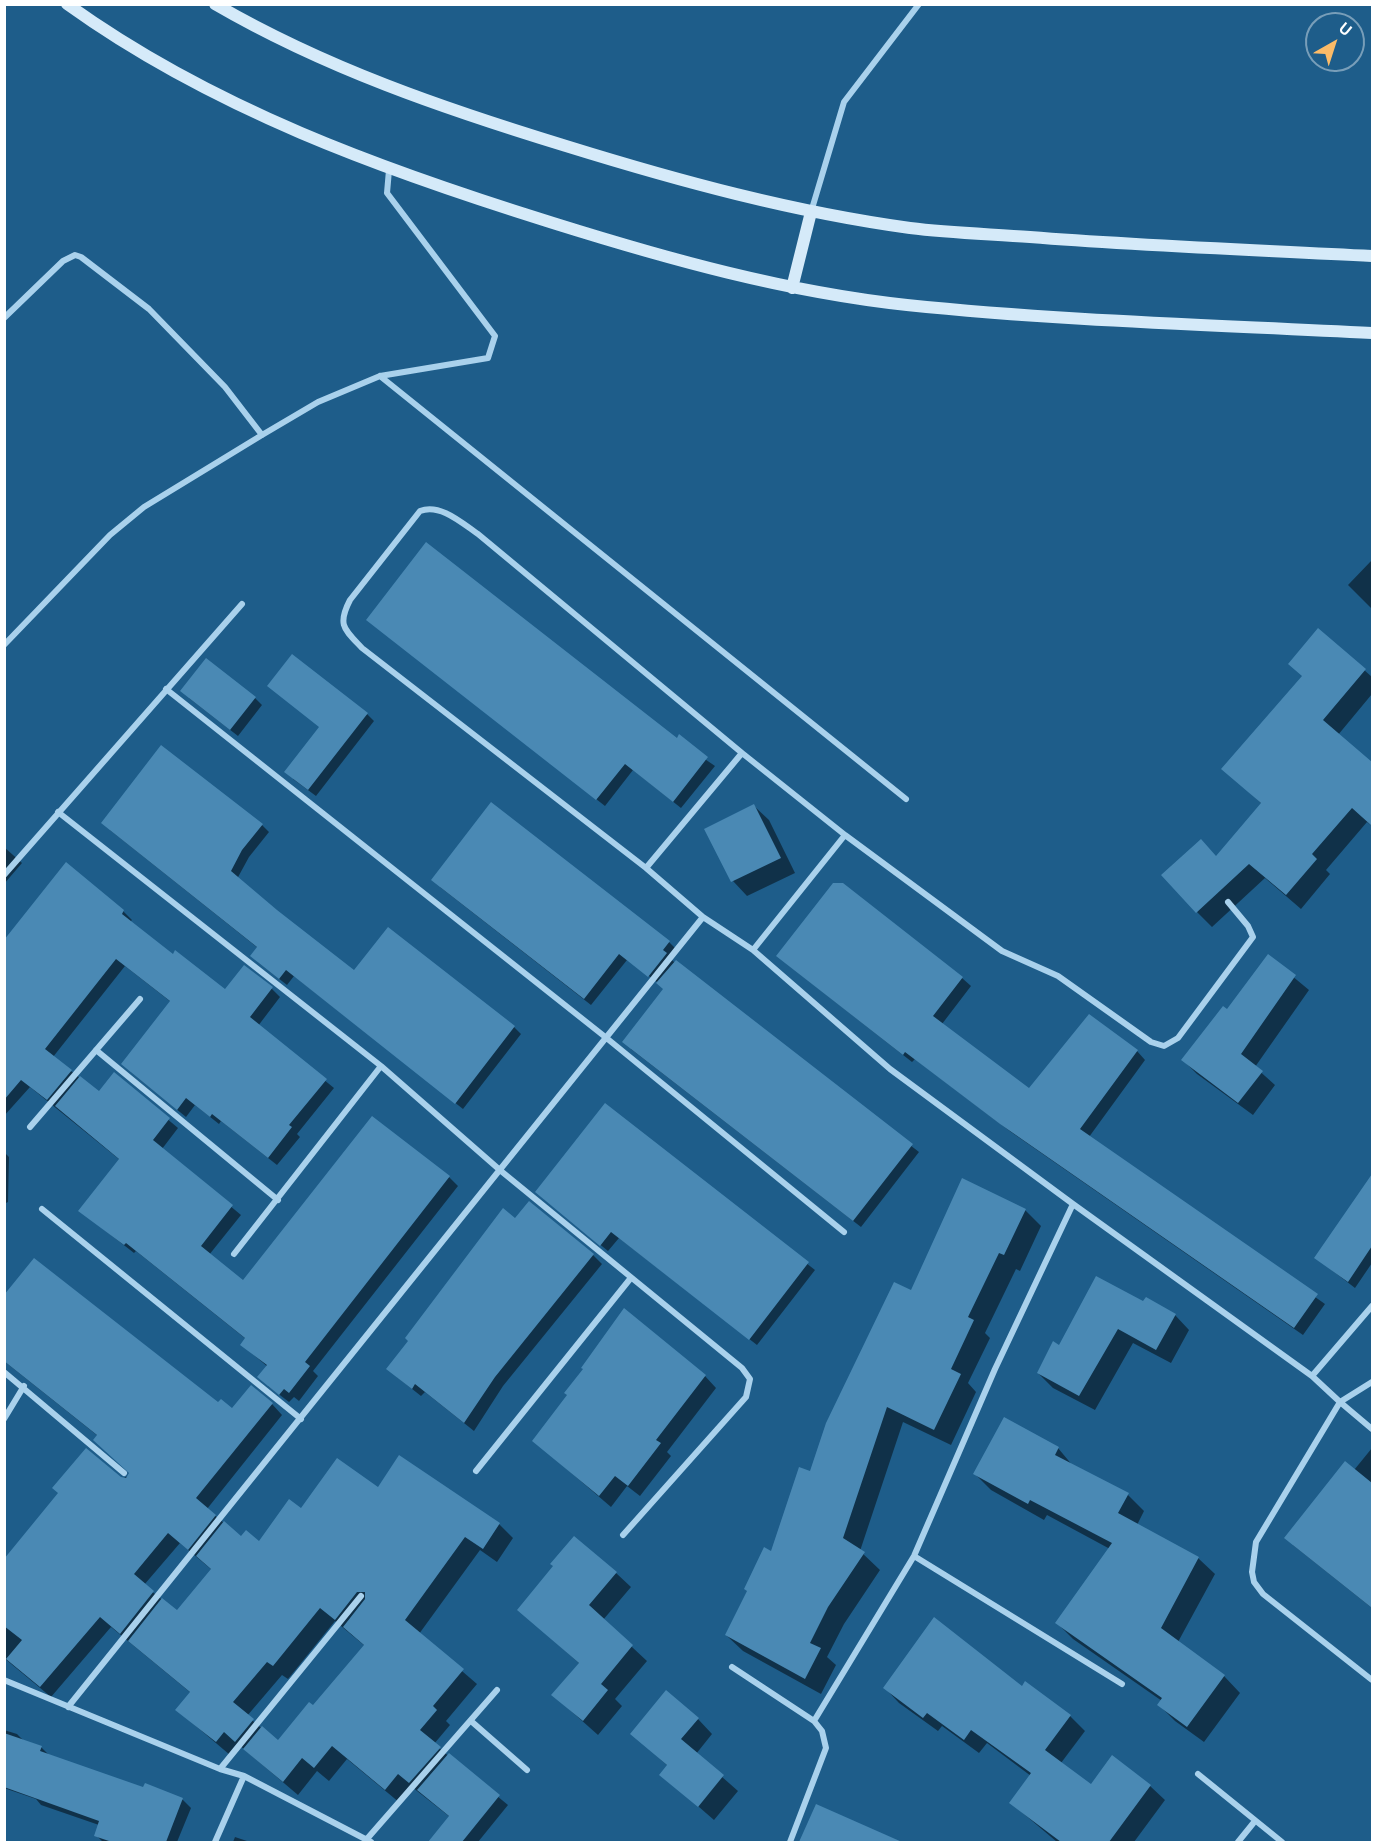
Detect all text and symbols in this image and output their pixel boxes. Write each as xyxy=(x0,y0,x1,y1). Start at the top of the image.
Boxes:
north arrow xyxy=(1305,12,1365,72)
text: U xyxy=(1335,18,1356,41)

